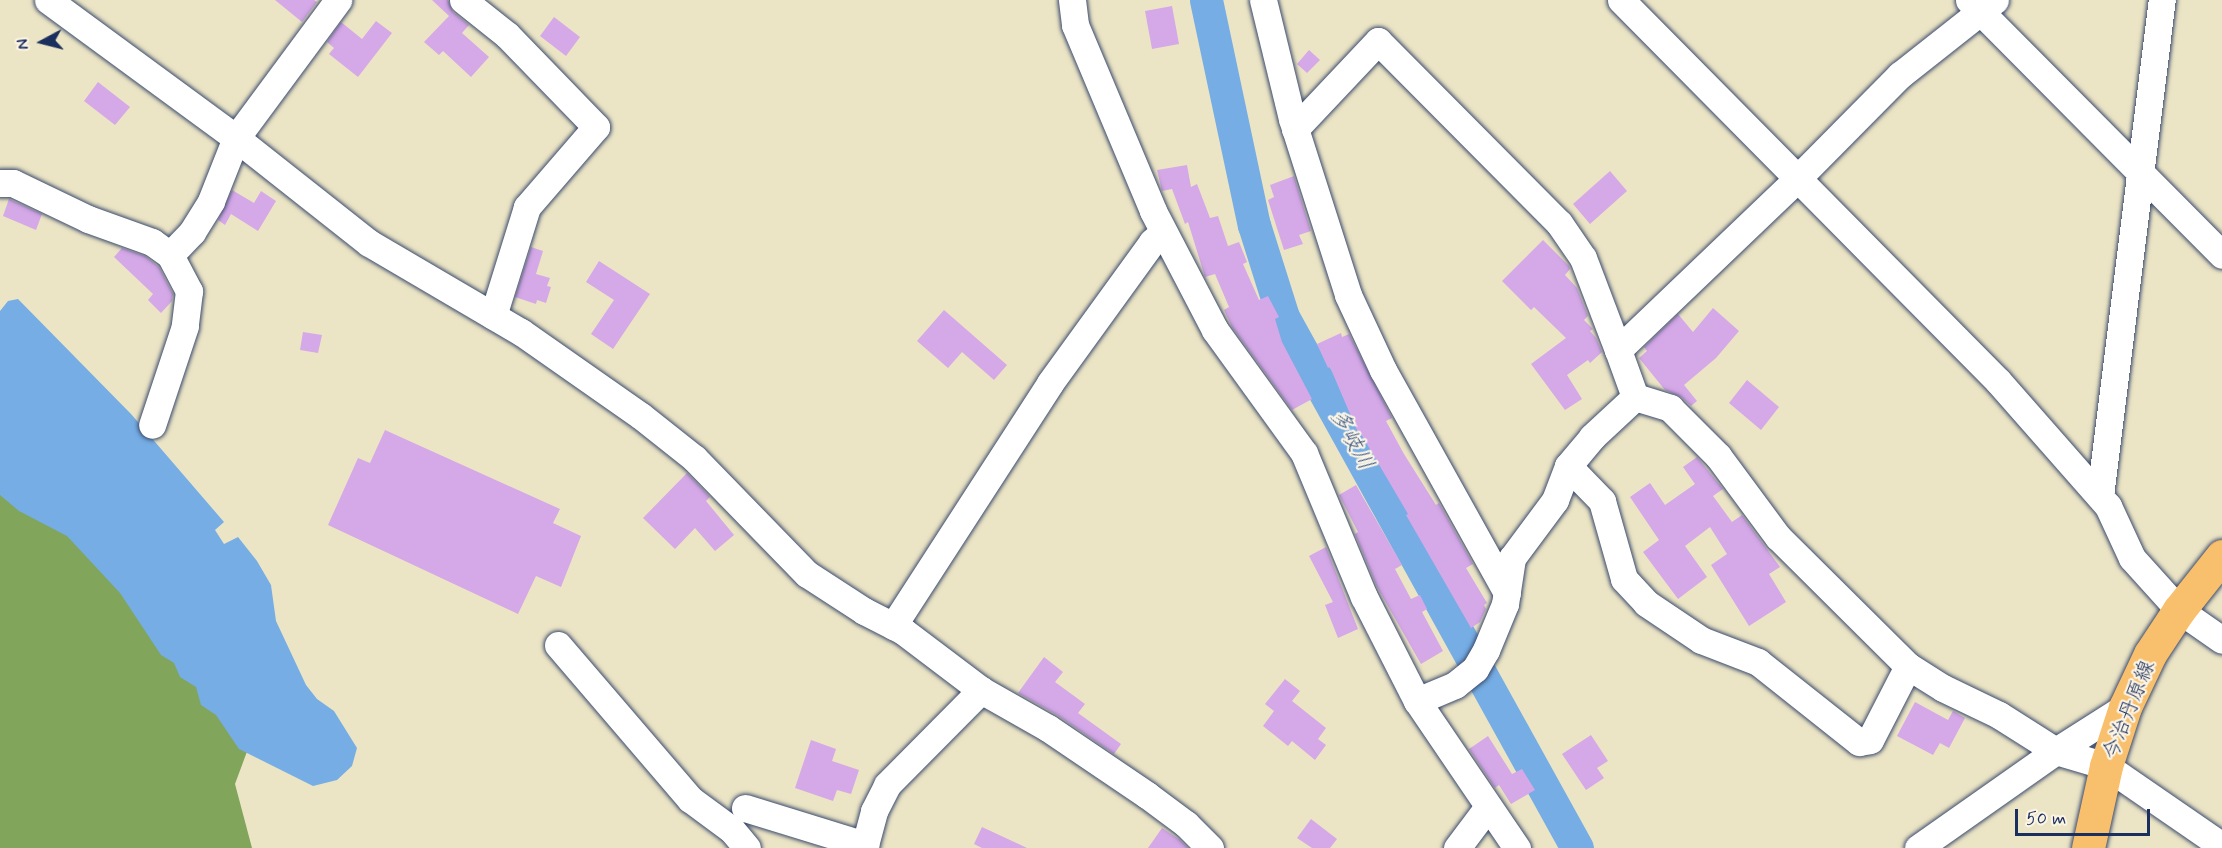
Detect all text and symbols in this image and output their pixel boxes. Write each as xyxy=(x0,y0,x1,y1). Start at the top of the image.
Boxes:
north arrow xyxy=(12,12,72,72)
text: N xyxy=(13,38,35,51)
water label: 多岐川 xyxy=(1323,405,1379,475)
street label: 今治丹原線 xyxy=(2098,657,2160,763)
scale bar xyxy=(2018,797,2153,835)
text: 50 m xyxy=(2026,807,2066,831)

